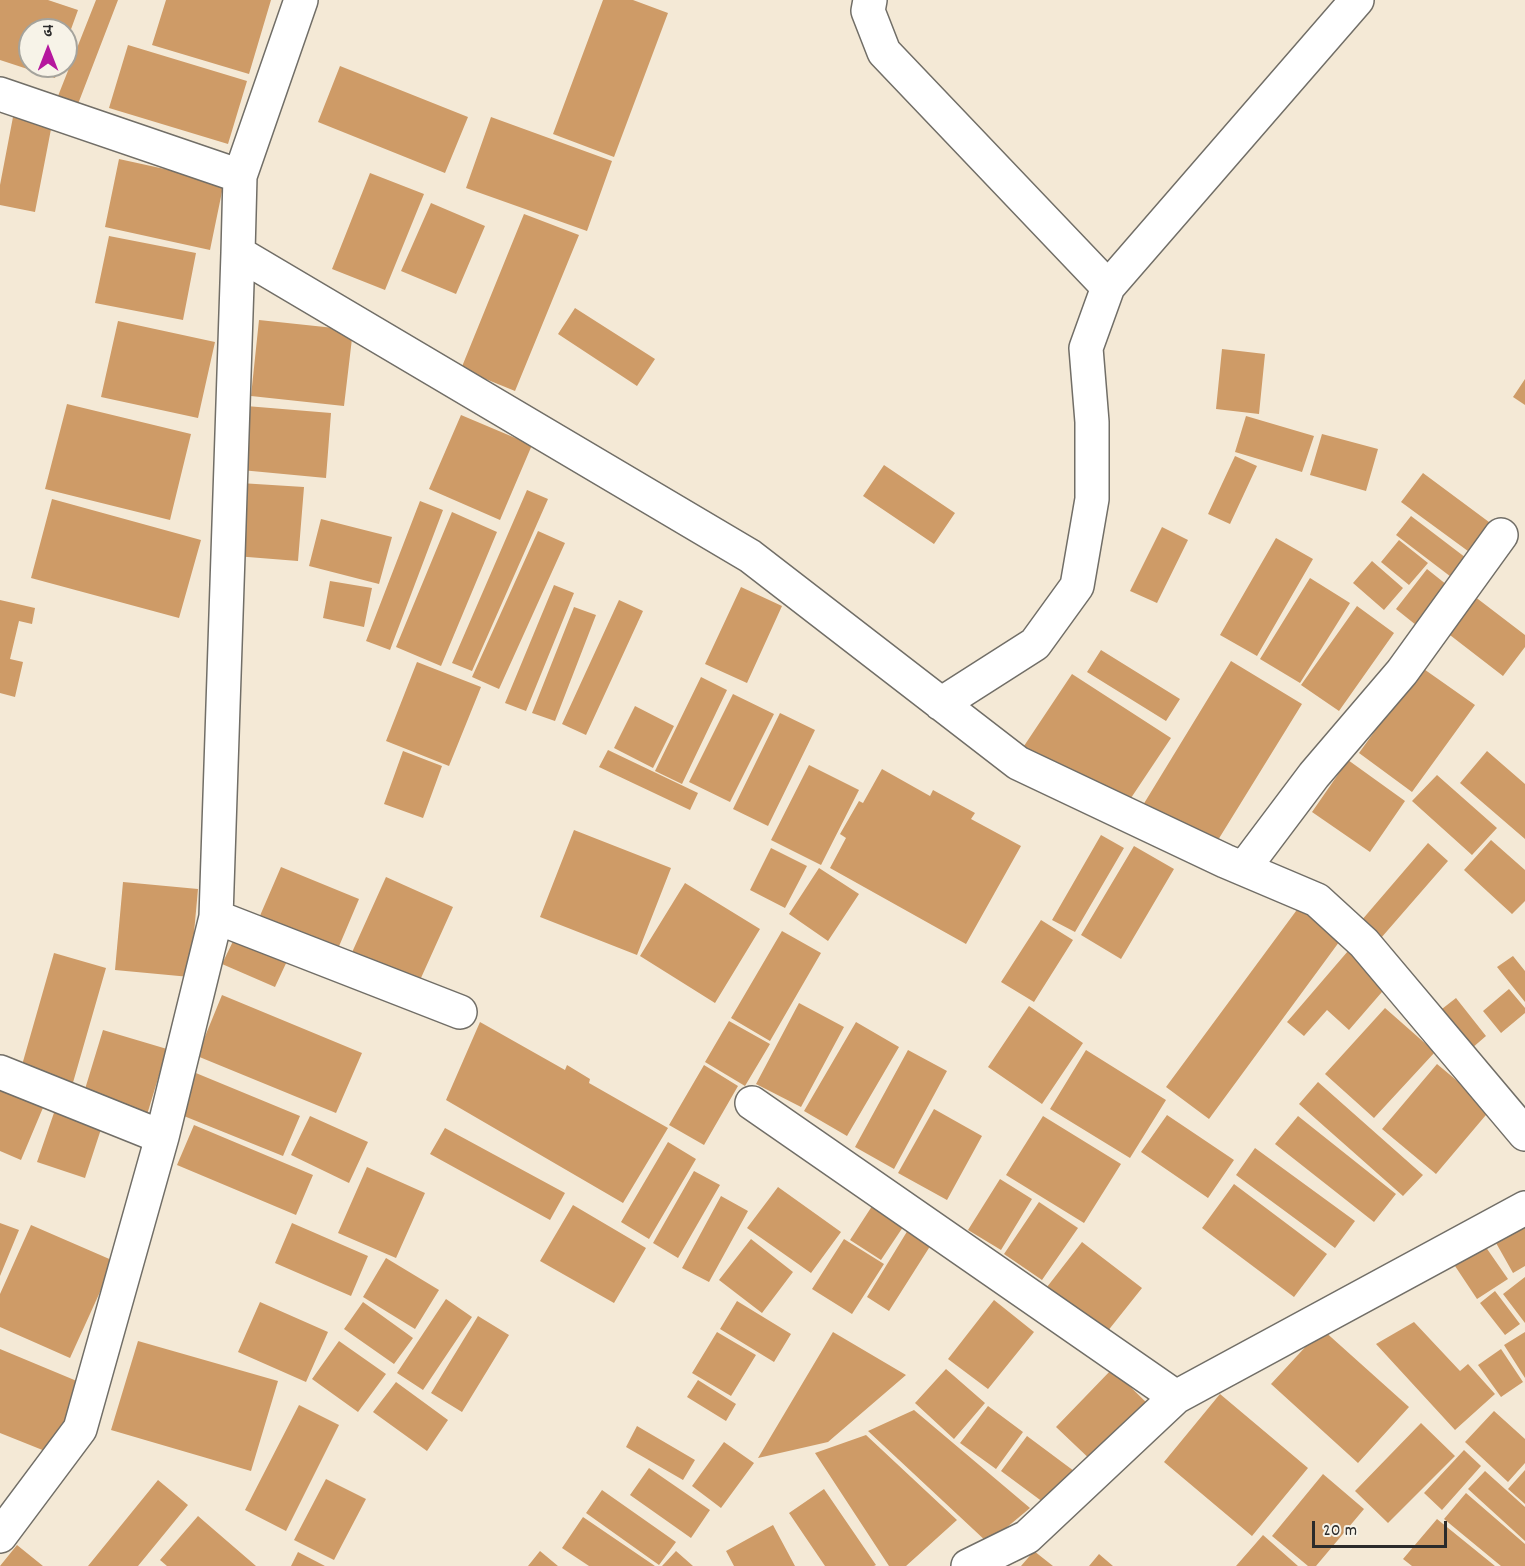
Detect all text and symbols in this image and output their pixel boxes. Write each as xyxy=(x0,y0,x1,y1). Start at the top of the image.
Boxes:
north arrow xyxy=(18,18,78,78)
text: उ xyxy=(43,20,53,43)
scale bar xyxy=(1315,1509,1450,1547)
text: 20 m xyxy=(1323,1519,1357,1544)

